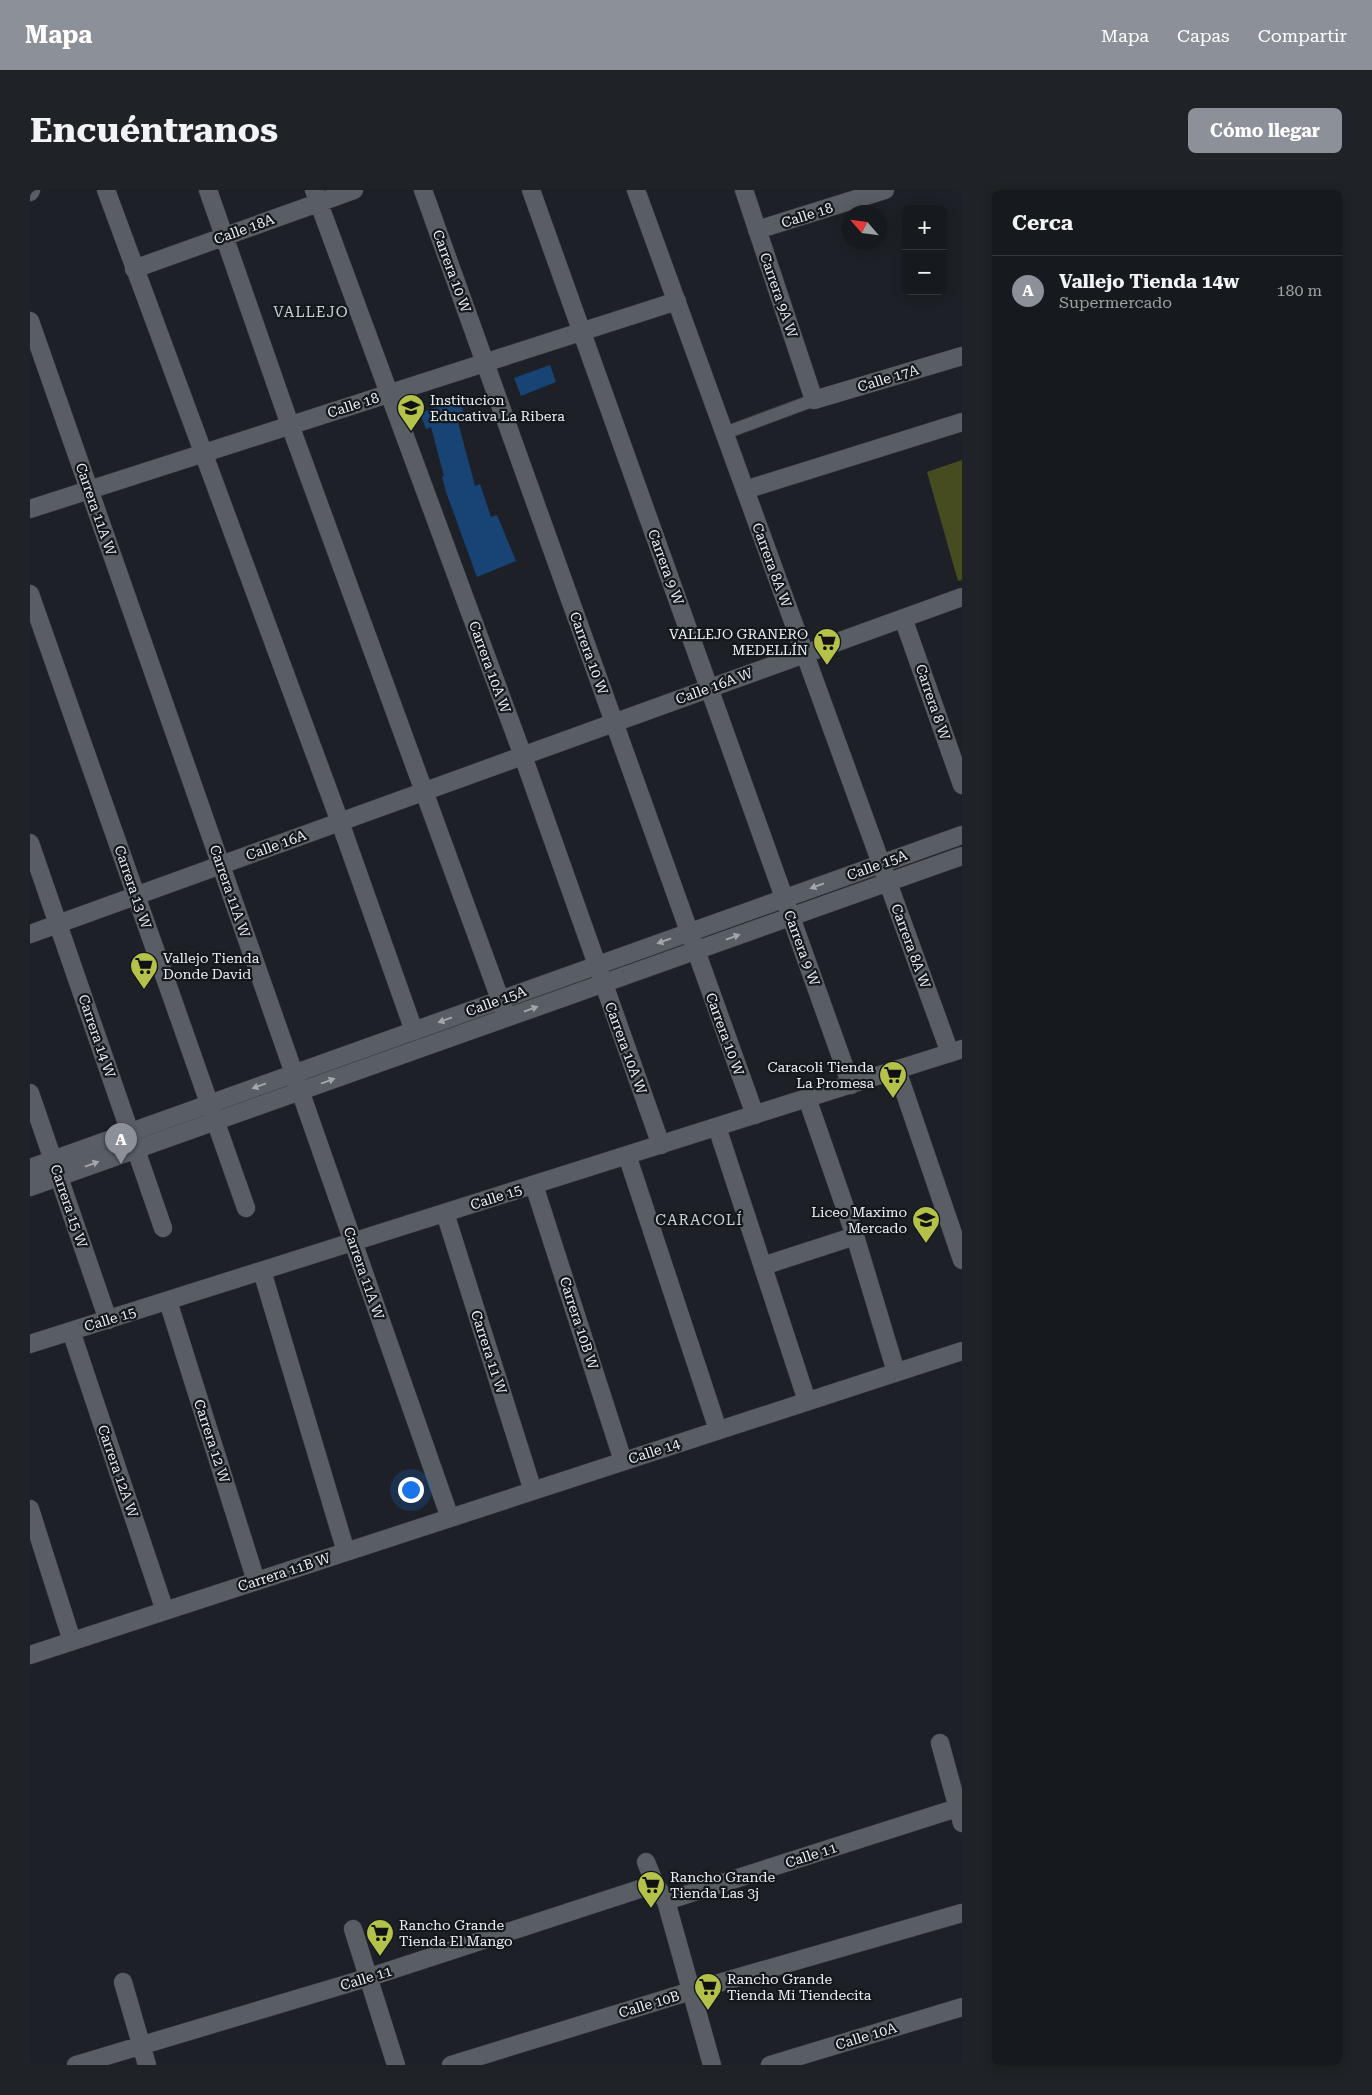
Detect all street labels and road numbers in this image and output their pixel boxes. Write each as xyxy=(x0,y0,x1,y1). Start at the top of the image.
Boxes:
street label: Calle 18 xyxy=(779,199,835,231)
street label: Calle 18A xyxy=(212,211,277,247)
street label: Carrera 10 W xyxy=(430,227,475,315)
street label: Carrera 9A W xyxy=(757,250,801,340)
street label: Calle 17A xyxy=(856,361,921,395)
street label: Calle 18 xyxy=(325,389,381,421)
street label: Carrera 11A W xyxy=(73,461,120,558)
street label: Carrera 8A W xyxy=(749,521,795,610)
street label: Carrera 9 W xyxy=(645,527,687,608)
street label: Carrera 10 W xyxy=(567,609,612,697)
street label: Carrera 10A W xyxy=(466,619,514,716)
street label: Carrera 8 W xyxy=(913,662,954,743)
street label: Calle 16A W xyxy=(673,664,755,707)
street label: Calle 16A xyxy=(244,827,309,863)
street label: Carrera 13 W xyxy=(111,843,155,931)
street label: Carrera 11A W xyxy=(207,843,254,940)
street label: Calle 15A xyxy=(845,847,910,883)
street label: Carrera 8A W xyxy=(888,902,934,991)
street label: Carrera 9 W xyxy=(781,908,823,989)
street label: Calle 15A xyxy=(464,983,529,1019)
street label: Carrera 10 W xyxy=(703,990,748,1078)
street label: Carrera 14 W xyxy=(75,992,119,1080)
street label: Carrera 10A W xyxy=(602,1000,650,1097)
street label: Carrera 15 W xyxy=(47,1162,91,1250)
street label: Calle 15 xyxy=(468,1181,524,1213)
street label: Carrera 11A W xyxy=(341,1225,388,1322)
street label: Carrera 10B W xyxy=(557,1275,602,1372)
street label: Calle 15 xyxy=(82,1304,138,1334)
street label: Carrera 11 W xyxy=(468,1308,510,1397)
street label: Carrera 12 W xyxy=(191,1397,233,1486)
street label: Carrera 12A W xyxy=(95,1423,142,1520)
street label: Calle 14 xyxy=(626,1435,682,1467)
street label: Carrera 11B W xyxy=(236,1549,333,1594)
street label: Calle 11 xyxy=(783,1839,839,1871)
street label: Calle 11 xyxy=(338,1963,394,1993)
street label: Calle 10B xyxy=(617,1987,681,2021)
street label: Calle 10A xyxy=(834,2019,899,2053)

